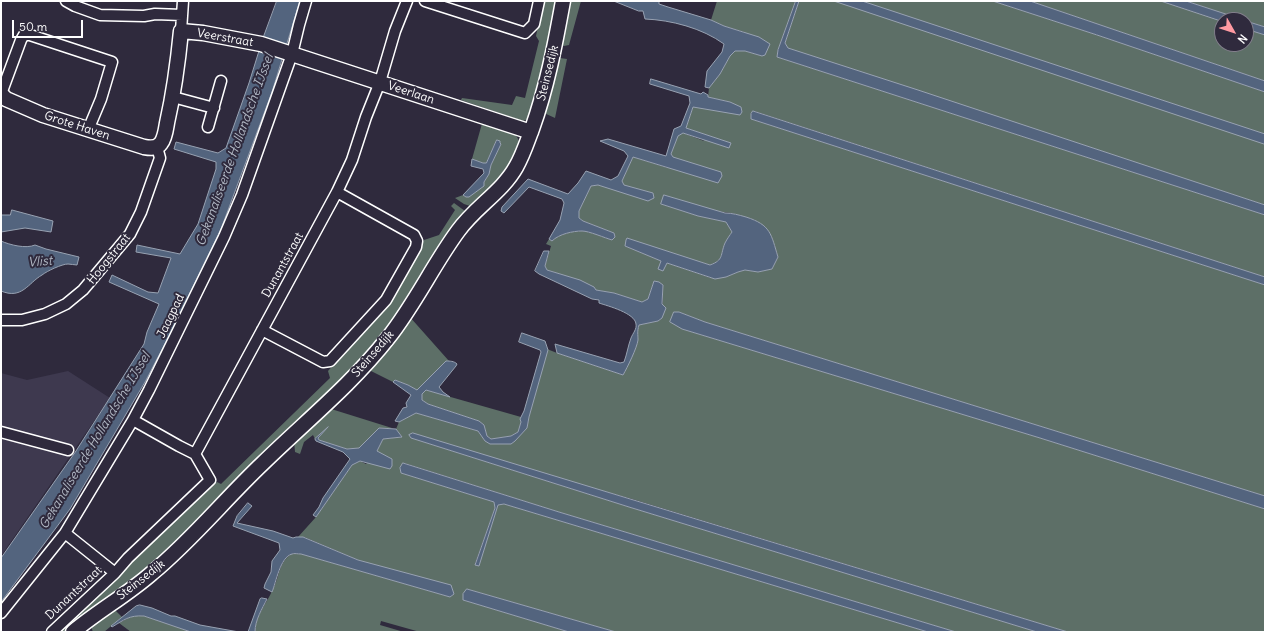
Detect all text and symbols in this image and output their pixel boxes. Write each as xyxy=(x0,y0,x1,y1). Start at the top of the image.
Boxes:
scale bar xyxy=(14,12,85,38)
north arrow xyxy=(1214,12,1254,52)
text: 50 m xyxy=(19,19,47,34)
street label: Veerstraat xyxy=(196,26,254,50)
text: N xyxy=(1235,32,1250,46)
street label: Steinsedijk xyxy=(534,44,562,102)
water label: Gekanaliseerde Hollandsche IJssel xyxy=(193,52,277,248)
street label: Veerlaan xyxy=(386,79,436,107)
street label: Grote Haven xyxy=(42,109,112,143)
street label: Dunantstraat xyxy=(259,230,307,300)
street label: Hoogstraat xyxy=(84,231,134,287)
water label: Vlist xyxy=(27,253,53,271)
street label: Jaagpad xyxy=(154,292,188,340)
street label: Steinsedijk xyxy=(349,328,397,380)
water label: Gekanaliseerde Hollandsche IJssel xyxy=(36,350,154,532)
street label: Steinsedijk xyxy=(114,557,168,603)
street label: Dunantstraat xyxy=(43,563,105,623)

